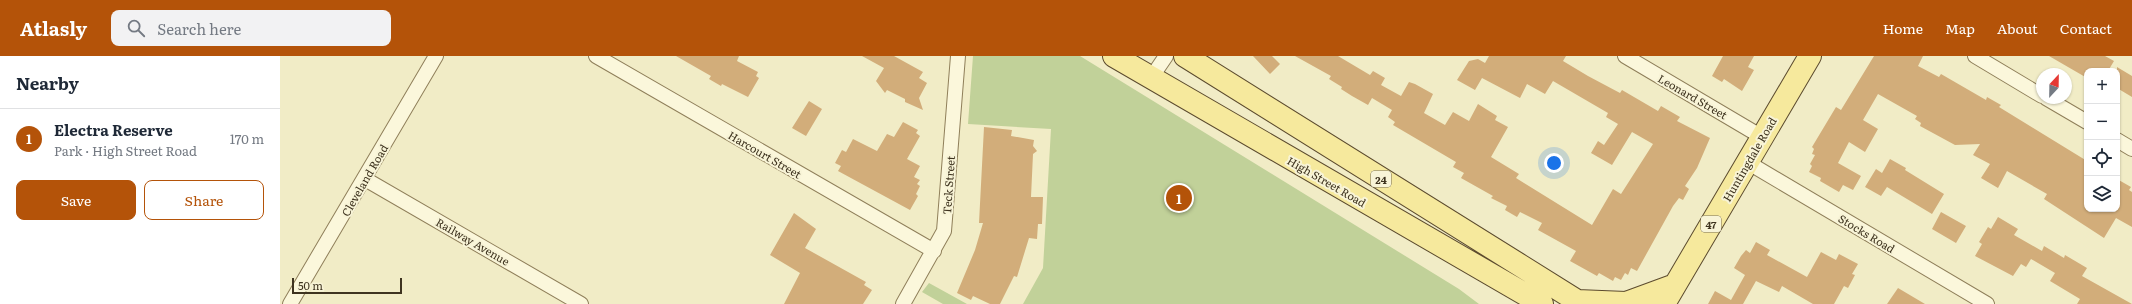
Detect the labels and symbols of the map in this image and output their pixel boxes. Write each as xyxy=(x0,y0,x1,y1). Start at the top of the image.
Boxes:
north arrow xyxy=(2036,68,2072,104)
street label: Leonard Street xyxy=(1655,70,1731,123)
street label: Huntingdale Road xyxy=(1718,114,1780,204)
street label: Harcourt Street xyxy=(725,127,805,182)
street label: Cleveland Road xyxy=(337,141,391,219)
street label: High Street Road xyxy=(1285,152,1370,210)
your location xyxy=(1544,153,1564,173)
street label: Teck Street xyxy=(938,155,958,215)
road number: 24 xyxy=(1371,171,1391,187)
pin: 1 xyxy=(1166,183,1192,213)
street label: Stocks Road xyxy=(1836,210,1898,256)
street label: Railway Avenue xyxy=(433,213,513,269)
road number: 47 xyxy=(1701,216,1721,232)
scale bar xyxy=(292,276,402,295)

